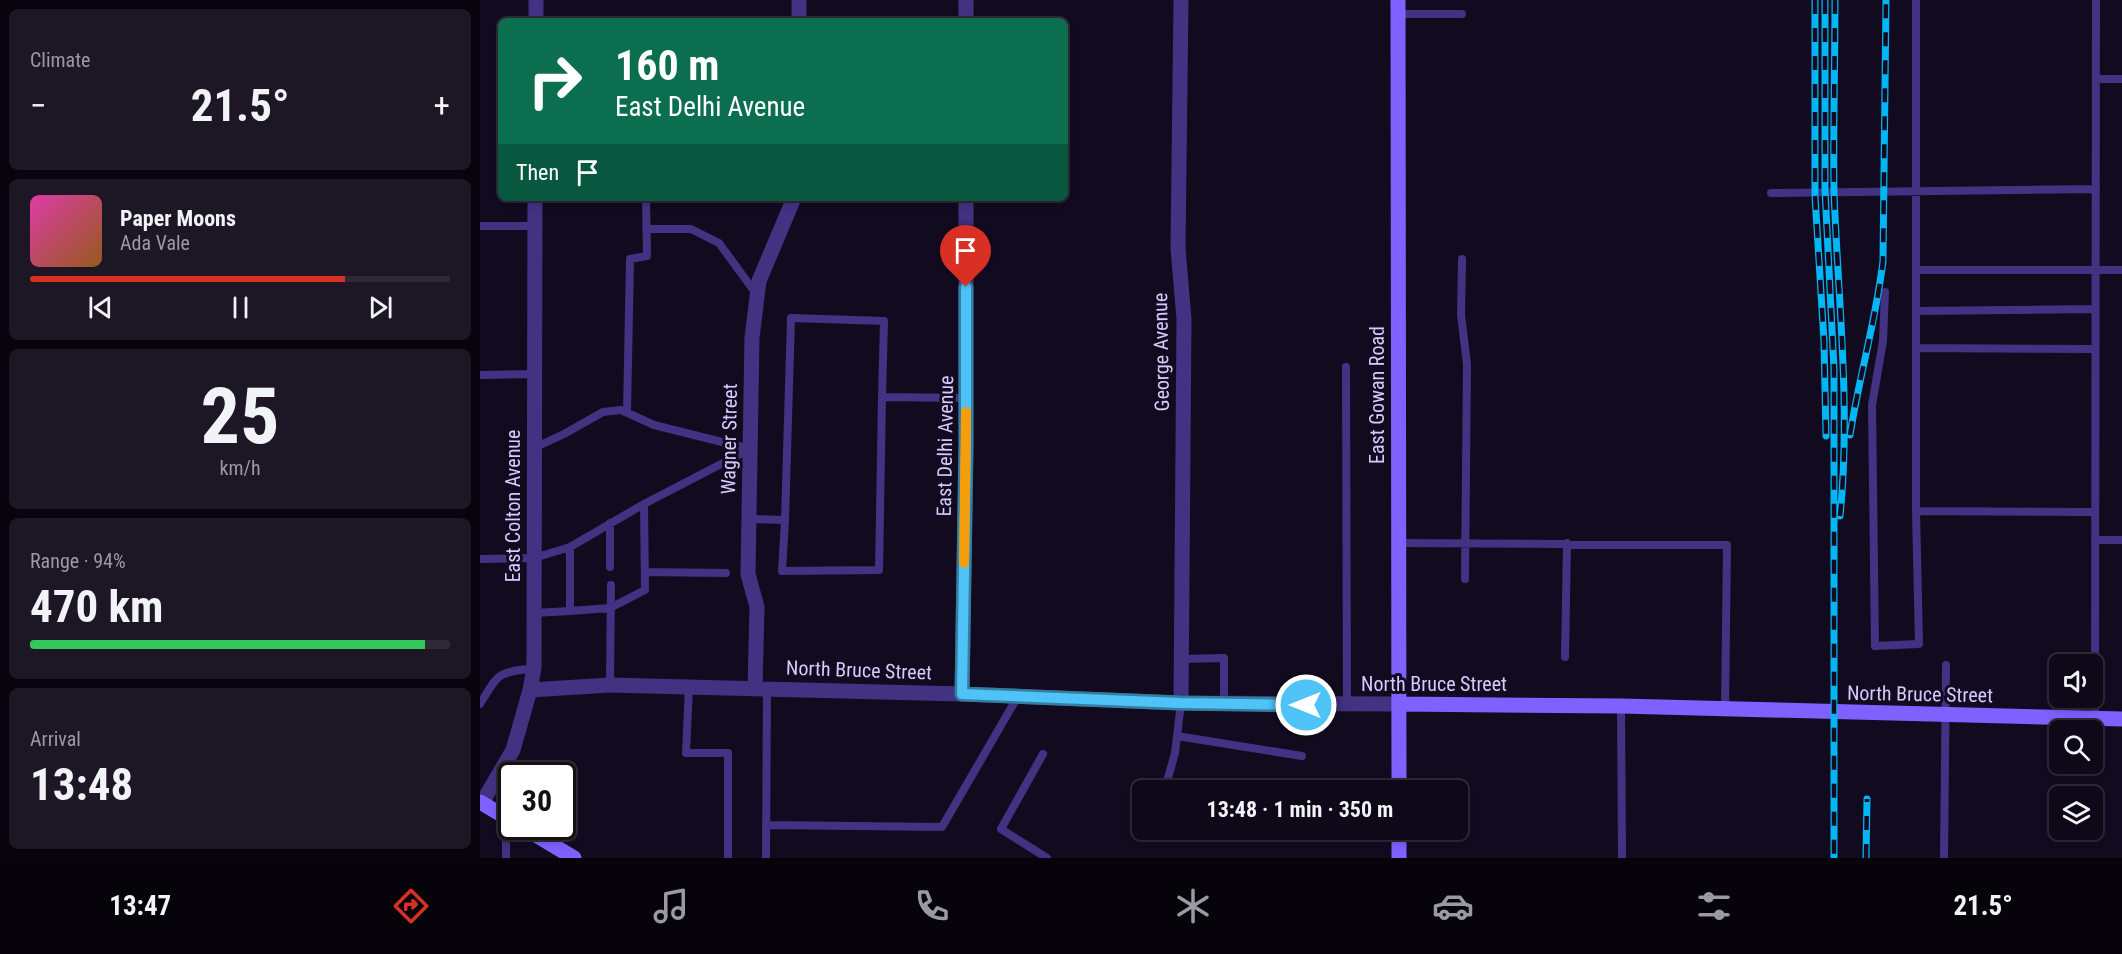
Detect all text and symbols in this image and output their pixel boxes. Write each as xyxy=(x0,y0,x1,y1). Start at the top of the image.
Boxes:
text: 160 m xyxy=(615,41,720,90)
icon: right xyxy=(516,42,594,120)
text: Climate xyxy=(30,48,90,72)
text: 21.5° xyxy=(191,79,289,132)
text: − xyxy=(30,86,47,125)
text: + xyxy=(434,86,450,125)
text: East Delhi Avenue xyxy=(615,91,805,123)
icon: arrive xyxy=(571,156,604,189)
text: Then xyxy=(516,160,559,185)
text: Paper Moons xyxy=(120,206,236,231)
pin xyxy=(940,225,991,287)
text: Ada Vale xyxy=(120,231,190,255)
icon: arrive xyxy=(949,234,982,267)
icon: previous xyxy=(84,291,117,324)
icon: pause xyxy=(224,291,257,324)
icon: next xyxy=(364,291,397,324)
street label: George Avenue xyxy=(1148,293,1174,411)
street label: East Gowan Road xyxy=(1365,326,1389,464)
text: 25 xyxy=(201,371,279,462)
street label: East Delhi Avenue xyxy=(932,375,958,517)
street label: Wagner Street xyxy=(716,383,742,495)
street label: East Colton Avenue xyxy=(501,430,525,582)
text: km/h xyxy=(219,456,261,480)
text: Range · 94% xyxy=(30,549,126,573)
text: 470 km xyxy=(30,580,163,633)
map controls xyxy=(2049,654,2103,840)
button: sound xyxy=(2049,654,2103,708)
street label: North Bruce Street xyxy=(786,655,932,685)
street label: North Bruce Street xyxy=(1361,672,1507,696)
position arrow xyxy=(1274,673,1338,737)
street label: North Bruce Street xyxy=(1847,681,1993,707)
button: search xyxy=(2049,720,2103,774)
text: Arrival xyxy=(30,727,81,751)
text: 13:48 xyxy=(30,758,133,811)
speed limit sign: 30 xyxy=(498,762,576,840)
button: layers xyxy=(2049,786,2103,840)
text: 13:48 · 1 min · 350 m xyxy=(1207,797,1393,822)
icon: directions xyxy=(390,885,432,927)
icon: music xyxy=(650,885,692,927)
icon: phone xyxy=(911,885,953,927)
icon: climate xyxy=(1172,885,1214,927)
icon: car xyxy=(1432,885,1474,927)
icon: filters xyxy=(1693,885,1735,927)
text: 13:47 xyxy=(109,890,171,922)
text: 21.5° xyxy=(1953,890,2013,922)

